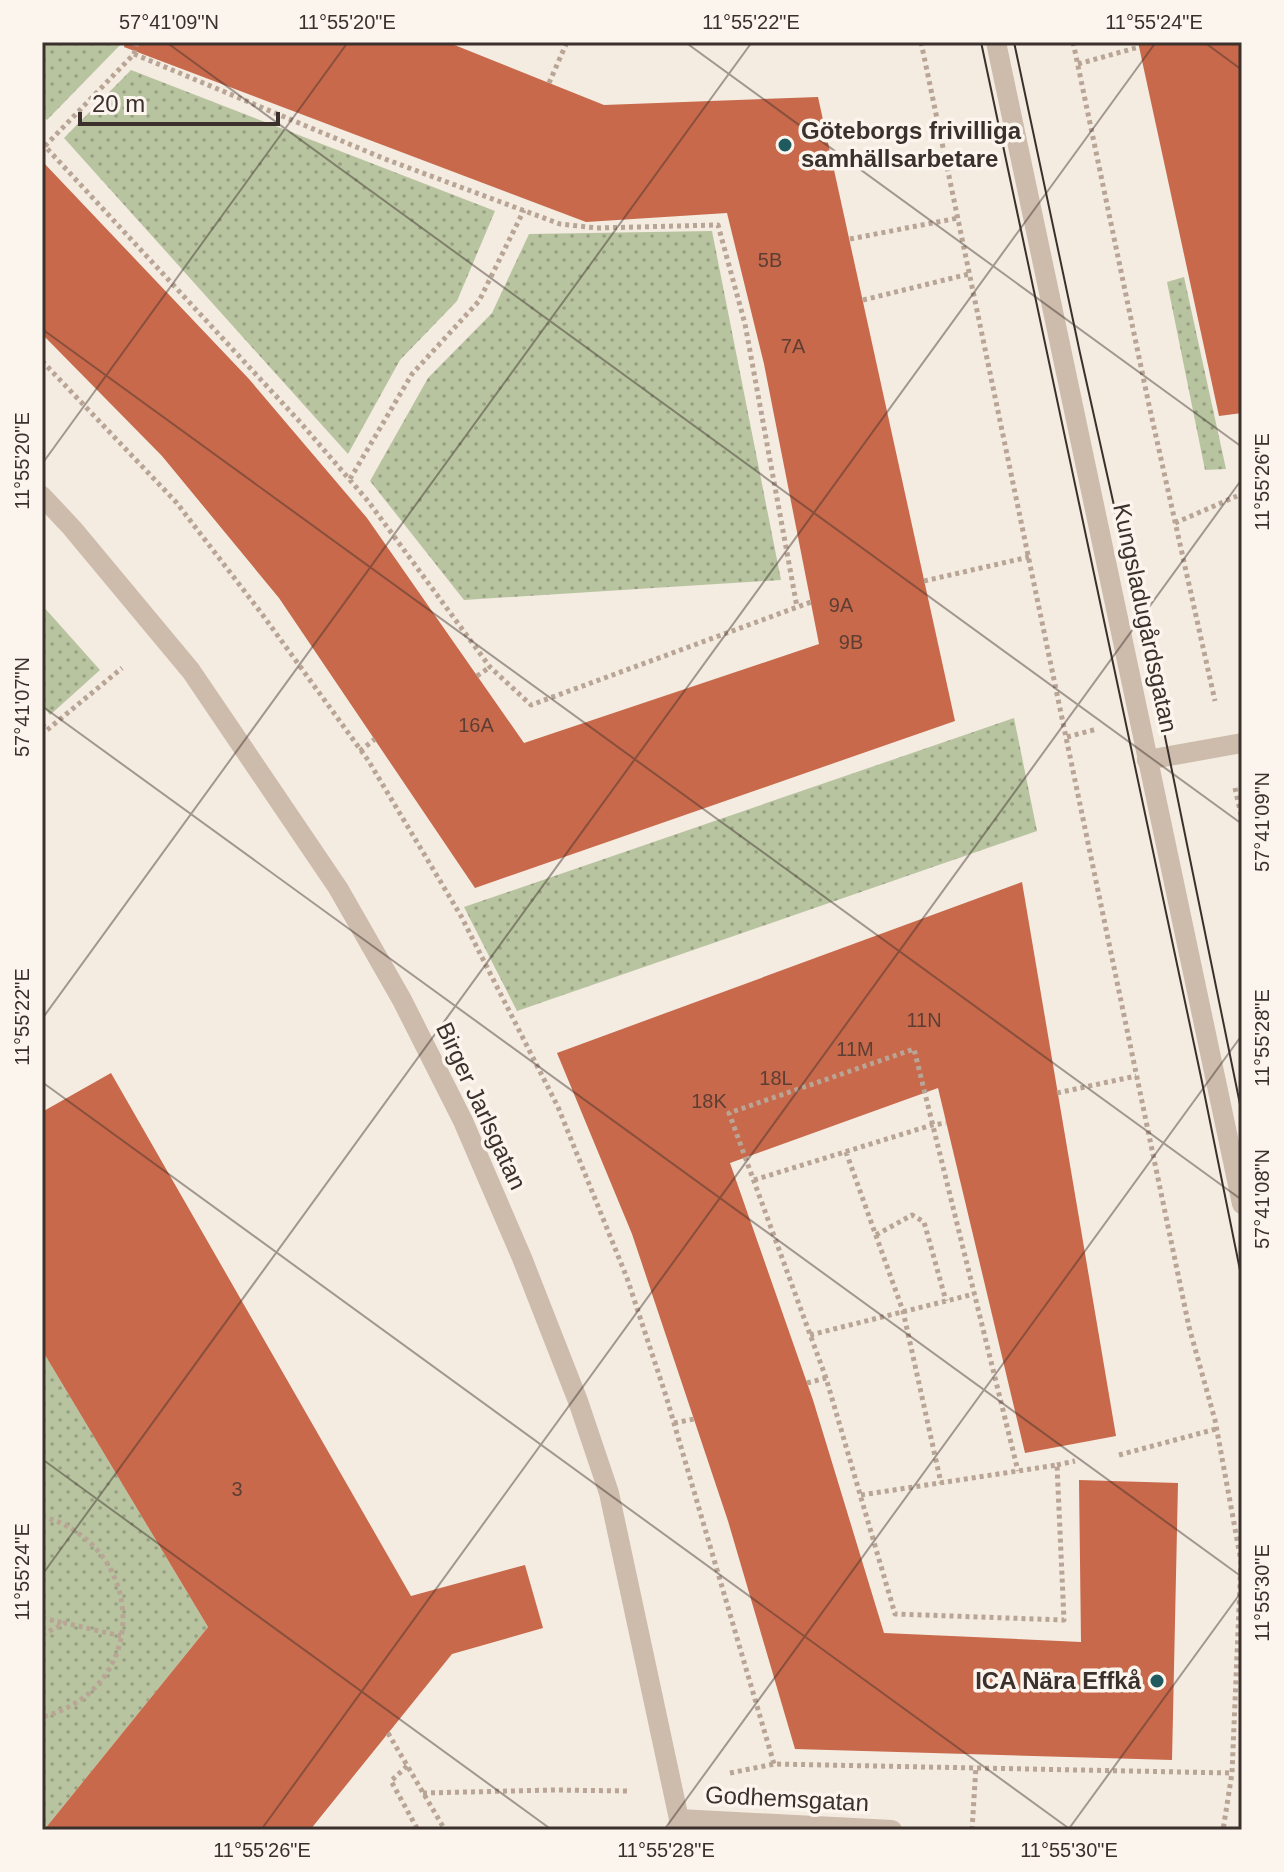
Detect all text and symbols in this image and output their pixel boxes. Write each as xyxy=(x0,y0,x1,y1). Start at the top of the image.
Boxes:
text: 57°41'09"N xyxy=(119,11,219,33)
text: 11°55'20"E xyxy=(298,11,396,33)
text: 11°55'22"E xyxy=(702,11,800,33)
text: 11°55'24"E xyxy=(1105,11,1203,33)
scale bar xyxy=(80,76,278,126)
text: 20 m xyxy=(92,90,145,117)
place label: Göteborgs frivilliga samhällsarbetare xyxy=(801,117,1022,172)
marker: Göteborgs frivilliga samhällsarbetare xyxy=(776,136,794,154)
house number: 5B xyxy=(758,249,782,271)
house number: 7A xyxy=(781,335,806,357)
text: 11°55'20"E xyxy=(11,412,33,510)
text: 11°55'26"E xyxy=(1251,433,1273,531)
street label: Kungsladugårdsgatan xyxy=(1108,501,1183,735)
house number: 9A xyxy=(829,594,854,616)
house number: 9B xyxy=(839,631,863,653)
text: 57°41'07"N xyxy=(11,657,33,757)
house number: 16A xyxy=(458,714,494,736)
text: 57°41'09"N xyxy=(1251,772,1273,872)
text: 11°55'22"E xyxy=(11,968,33,1066)
text: 11°55'28"E xyxy=(1251,989,1273,1087)
house number: 11N xyxy=(906,1009,942,1031)
street label: Birger Jarlsgatan xyxy=(431,1018,532,1194)
house number: 11M xyxy=(836,1038,874,1060)
house number: 18L xyxy=(759,1067,793,1089)
house number: 18K xyxy=(691,1090,727,1112)
text: 57°41'08"N xyxy=(1251,1149,1273,1249)
house number: 3 xyxy=(231,1478,243,1500)
text: 11°55'24"E xyxy=(11,1523,33,1621)
text: 11°55'30"E xyxy=(1251,1544,1273,1642)
place label: ICA Nära Effkå xyxy=(975,1667,1142,1694)
marker: ICA Nära Effkå xyxy=(1148,1672,1166,1690)
street label: Godhemsgatan xyxy=(704,1781,870,1816)
text: 11°55'26"E xyxy=(213,1839,311,1861)
text: 11°55'28"E xyxy=(617,1839,715,1861)
text: 11°55'30"E xyxy=(1020,1839,1118,1861)

